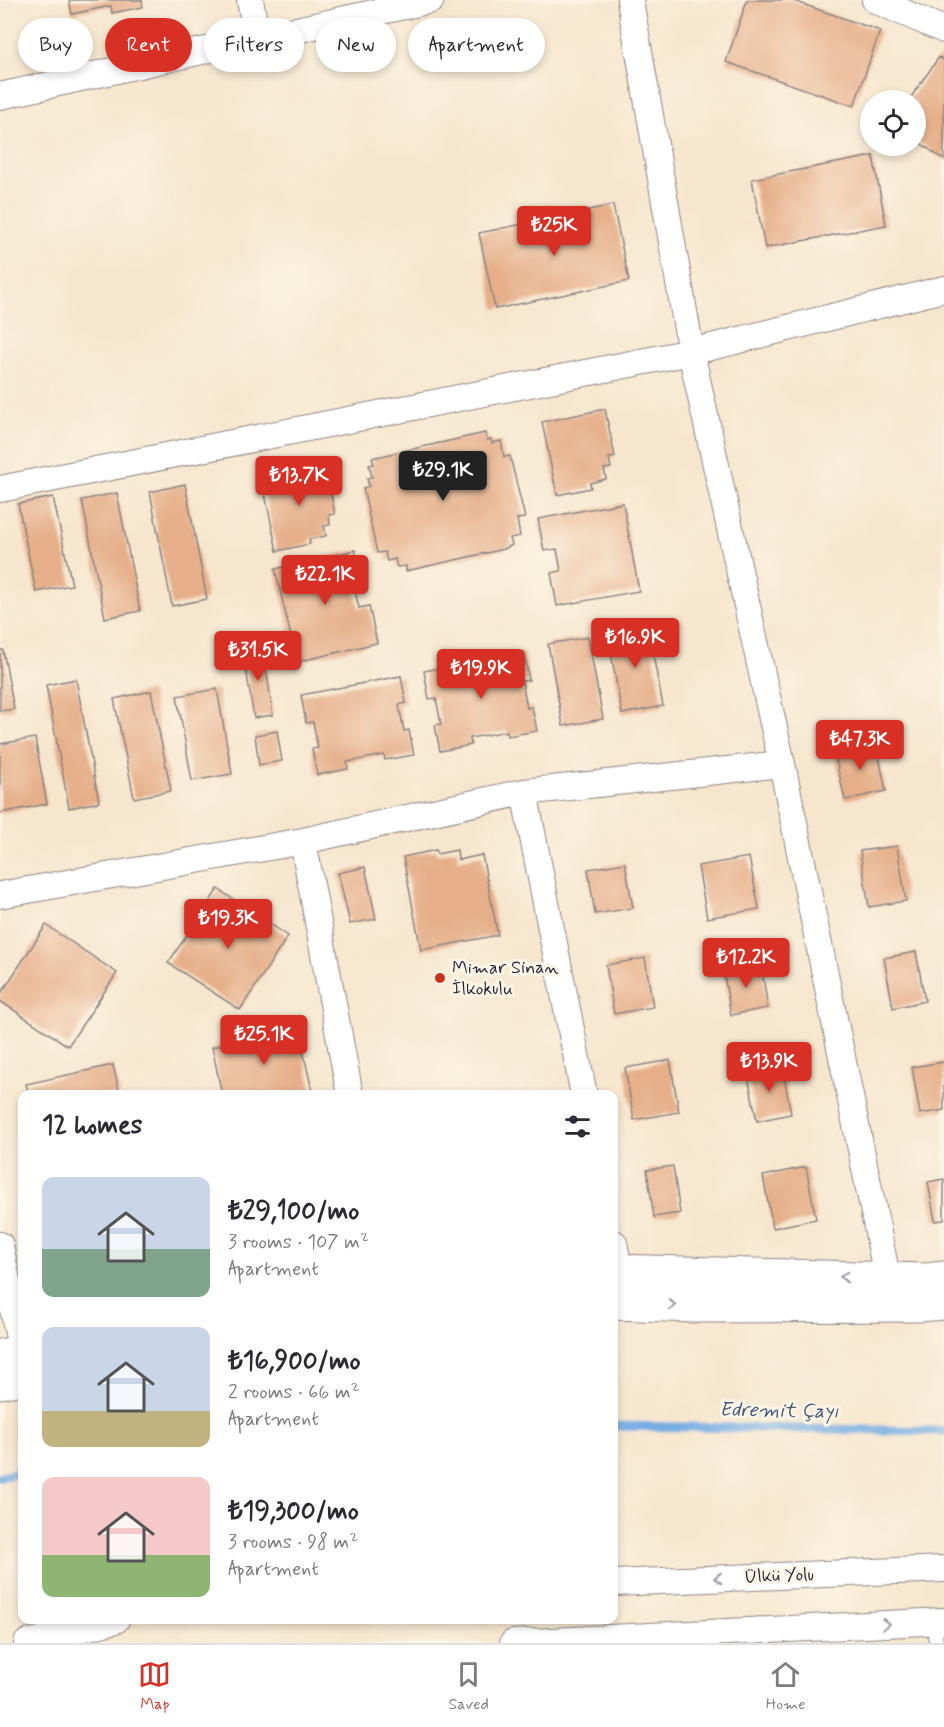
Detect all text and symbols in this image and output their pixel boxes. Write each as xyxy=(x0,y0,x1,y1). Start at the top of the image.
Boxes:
chip: Buy xyxy=(18,18,93,72)
chip: Rent xyxy=(105,18,192,72)
chip: Filters xyxy=(204,18,304,72)
chip: New xyxy=(316,18,396,72)
chip: Apartment xyxy=(408,18,545,72)
map controls xyxy=(860,90,926,156)
button: locate xyxy=(860,90,926,156)
pin: ₺25K xyxy=(518,206,590,257)
text: ₺25K xyxy=(531,212,577,239)
pin: ₺29.1K xyxy=(394,451,492,502)
pin: ₺13.7K xyxy=(250,456,348,507)
text: ₺29.1K xyxy=(413,457,473,484)
text: ₺13.7K xyxy=(269,462,329,489)
pin: ₺22.1K xyxy=(276,555,374,606)
text: ₺22.1K xyxy=(296,561,355,588)
pin: ₺16.9K xyxy=(586,618,684,669)
text: ₺16.9K xyxy=(605,624,665,651)
pin: ₺31.5K xyxy=(209,631,307,682)
text: ₺31.5K xyxy=(228,637,288,664)
pin: ₺19.9K xyxy=(432,649,530,700)
text: ₺19.9K xyxy=(451,655,511,682)
pin: ₺47.3K xyxy=(811,720,909,771)
text: ₺47.3K xyxy=(830,726,890,753)
pin: ₺19.3K xyxy=(179,899,277,950)
text: ₺19.3K xyxy=(198,905,258,932)
pin: ₺12.2K xyxy=(697,938,795,989)
text: ₺12.2K xyxy=(717,944,776,971)
place label: Mimar Sinan İlkokulu xyxy=(452,956,559,1001)
marker: Mimar Sinan İlkokulu xyxy=(433,971,447,985)
pin: ₺25.1K xyxy=(215,1015,313,1066)
text: ₺25.1K xyxy=(234,1021,294,1048)
pin: ₺13.9K xyxy=(720,1042,818,1093)
text: ₺13.9K xyxy=(741,1048,797,1075)
text: 12 homes xyxy=(42,1109,142,1143)
icon: filters xyxy=(561,1110,594,1143)
text: ₺29,100/mo xyxy=(228,1195,359,1229)
icon: home xyxy=(90,1201,162,1273)
text: 3 rooms · 107 m² xyxy=(228,1229,369,1256)
text: Apartment xyxy=(228,1256,319,1283)
one-way arrow xyxy=(839,1271,848,1284)
one-way arrow xyxy=(667,1299,676,1311)
text: ₺16,900/mo xyxy=(228,1345,361,1379)
icon: home xyxy=(90,1351,162,1423)
text: 2 rooms · 66 m² xyxy=(228,1379,359,1406)
water label: Edremit Çayı xyxy=(719,1396,839,1426)
text: Apartment xyxy=(228,1406,319,1433)
text: ₺19,300/mo xyxy=(228,1495,359,1529)
icon: home xyxy=(90,1501,162,1573)
text: 3 rooms · 98 m² xyxy=(228,1529,358,1556)
text: Apartment xyxy=(228,1556,319,1583)
street label: Ülkü Yolu xyxy=(744,1563,814,1589)
one-way arrow xyxy=(713,1572,722,1585)
one-way arrow xyxy=(881,1617,890,1630)
tab: Map xyxy=(138,1658,171,1715)
tab: Saved xyxy=(448,1658,489,1715)
tab: Home xyxy=(766,1658,806,1715)

